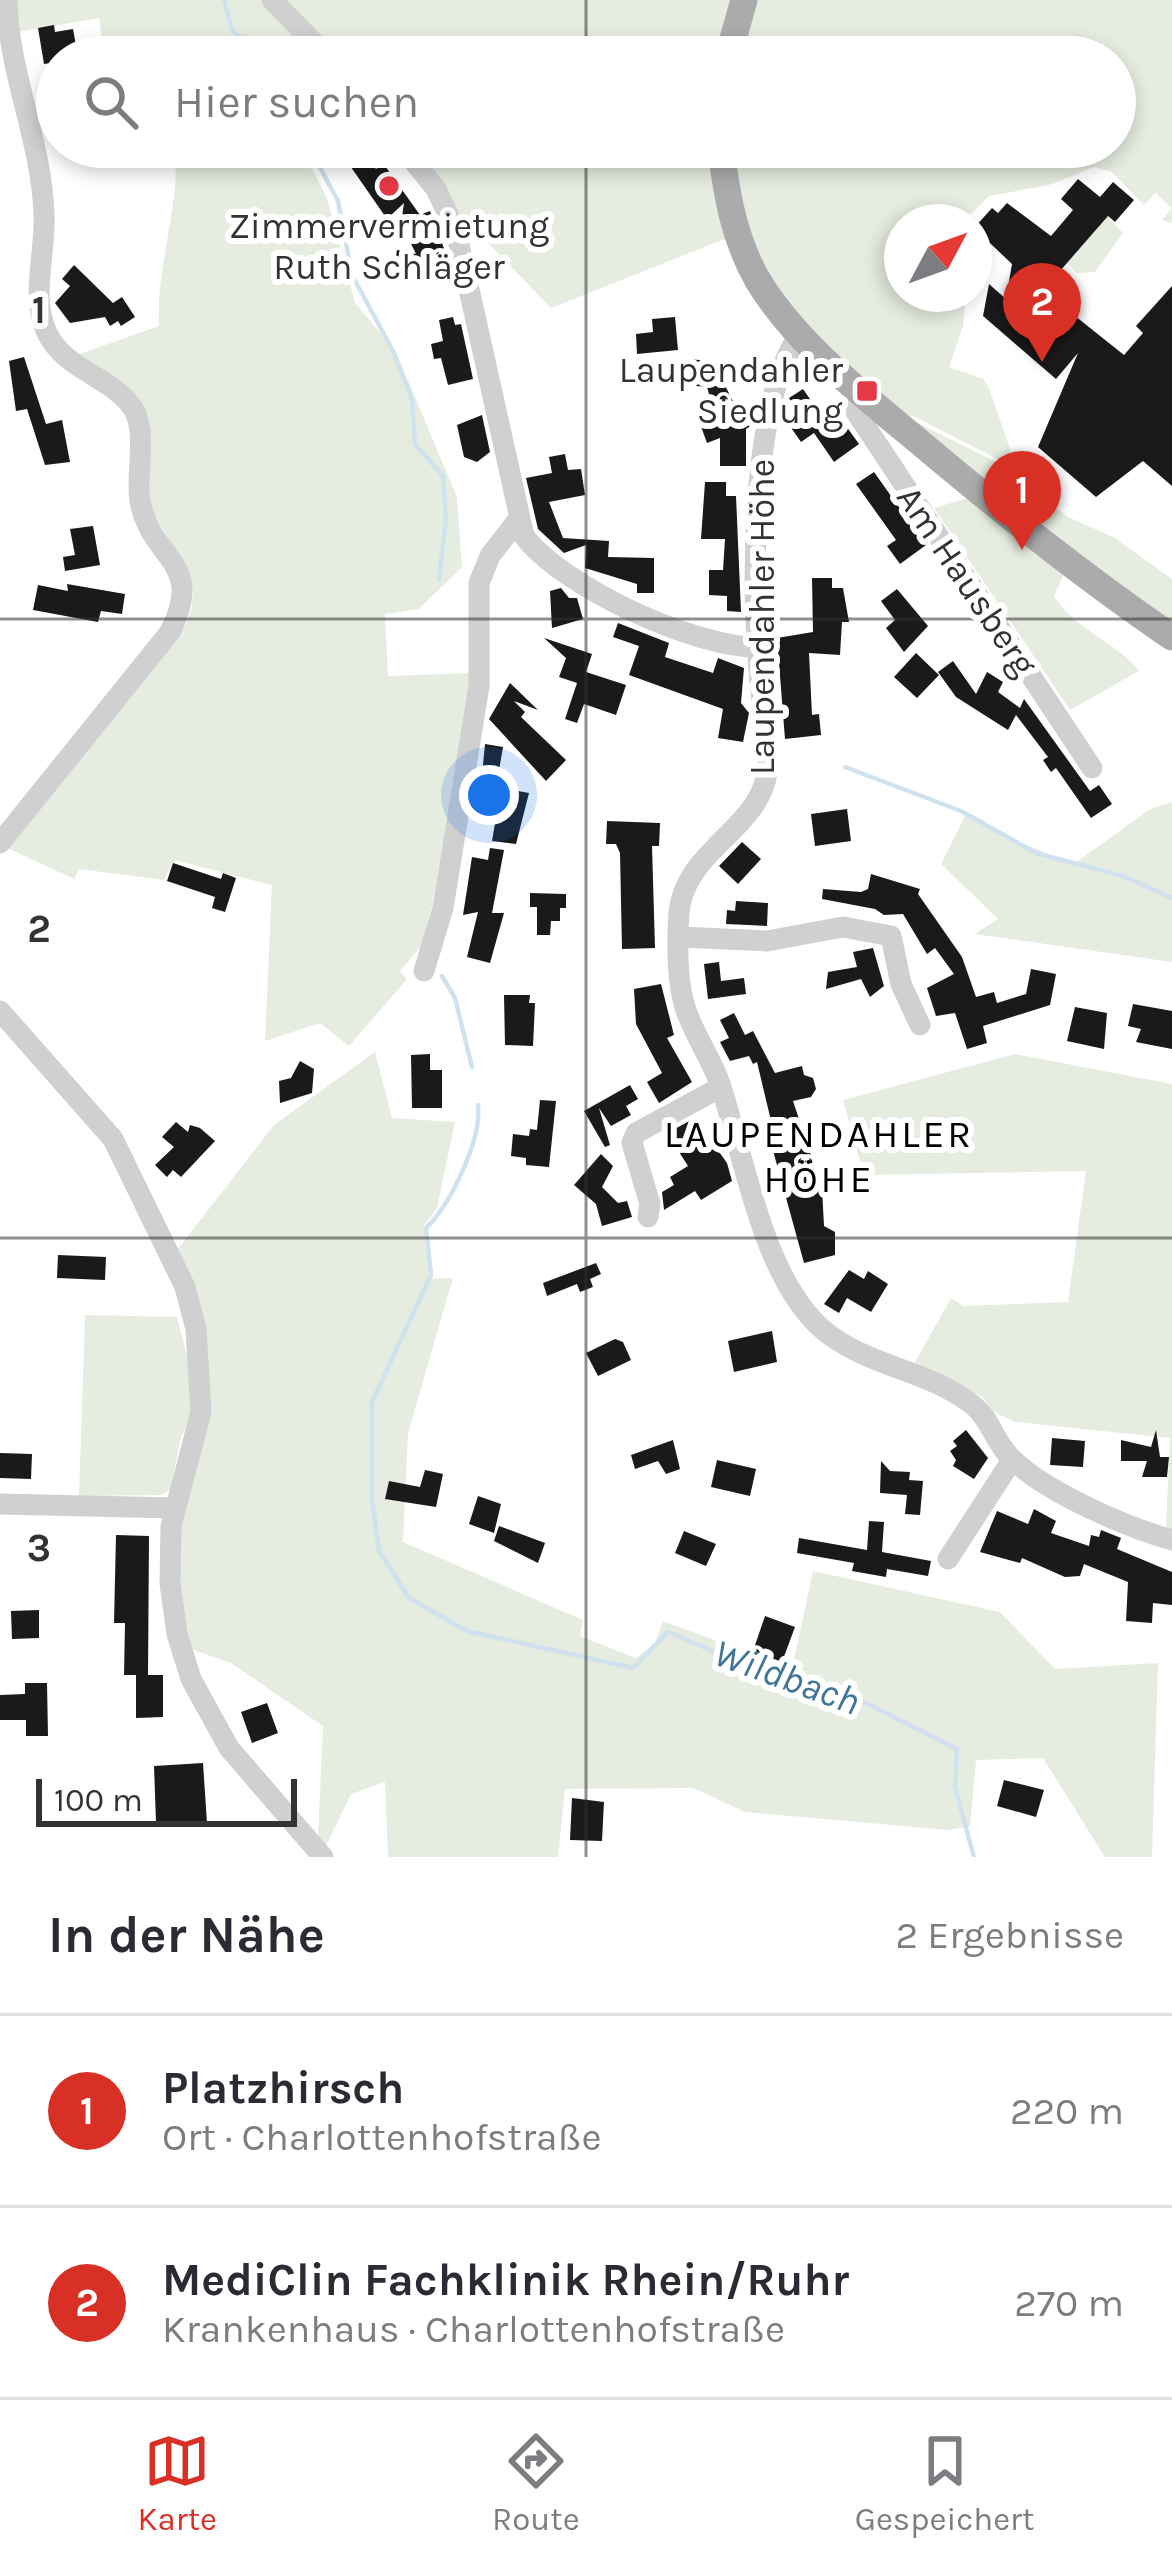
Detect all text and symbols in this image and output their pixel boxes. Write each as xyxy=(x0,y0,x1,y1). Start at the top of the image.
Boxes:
search box xyxy=(36,36,1136,168)
icon: search xyxy=(78,69,144,135)
text: Hier suchen xyxy=(174,76,419,128)
marker: Zimmervermietung Ruth Schläger xyxy=(376,173,402,199)
north arrow xyxy=(884,204,992,312)
place label: Zimmervermietung Ruth Schläger xyxy=(229,205,549,288)
pin: 2 xyxy=(1003,263,1081,362)
text: 1 xyxy=(32,287,46,333)
place label: Laupendahler Siedlung xyxy=(619,349,844,432)
marker: Laupendahler Siedlung xyxy=(854,378,880,404)
pin: 1 xyxy=(983,451,1061,550)
street label: Laupendahler Höhe xyxy=(741,459,783,775)
street label: Am Hausberg xyxy=(888,478,1046,684)
your location xyxy=(459,765,519,825)
text: 2 xyxy=(27,906,51,952)
district label: LAUPENDAHLER HÖHE xyxy=(664,1111,974,1202)
text: 3 xyxy=(27,1525,51,1571)
water label: Wildbach xyxy=(708,1629,866,1725)
scale bar xyxy=(36,1773,297,1826)
text: 100 m xyxy=(54,1781,143,1819)
text: In der Nähe xyxy=(48,1905,325,1965)
text: 2 Ergebnisse xyxy=(895,1912,1124,1958)
text: Platzhirsch xyxy=(162,2062,404,2114)
text: 1 xyxy=(80,2088,94,2134)
text: 220 m xyxy=(1010,2088,1124,2134)
text: Ort · Charlottenhofstraße xyxy=(162,2114,602,2160)
text: MediClin Fachklinik Rhein/Ruhr xyxy=(162,2254,849,2306)
text: 2 xyxy=(75,2280,99,2326)
text: 270 m xyxy=(1014,2280,1124,2326)
text: Krankenhaus · Charlottenhofstraße xyxy=(162,2306,785,2352)
tab: Karte xyxy=(138,2428,217,2538)
tab: Route xyxy=(492,2428,580,2538)
tab: Gespeichert xyxy=(855,2428,1034,2538)

